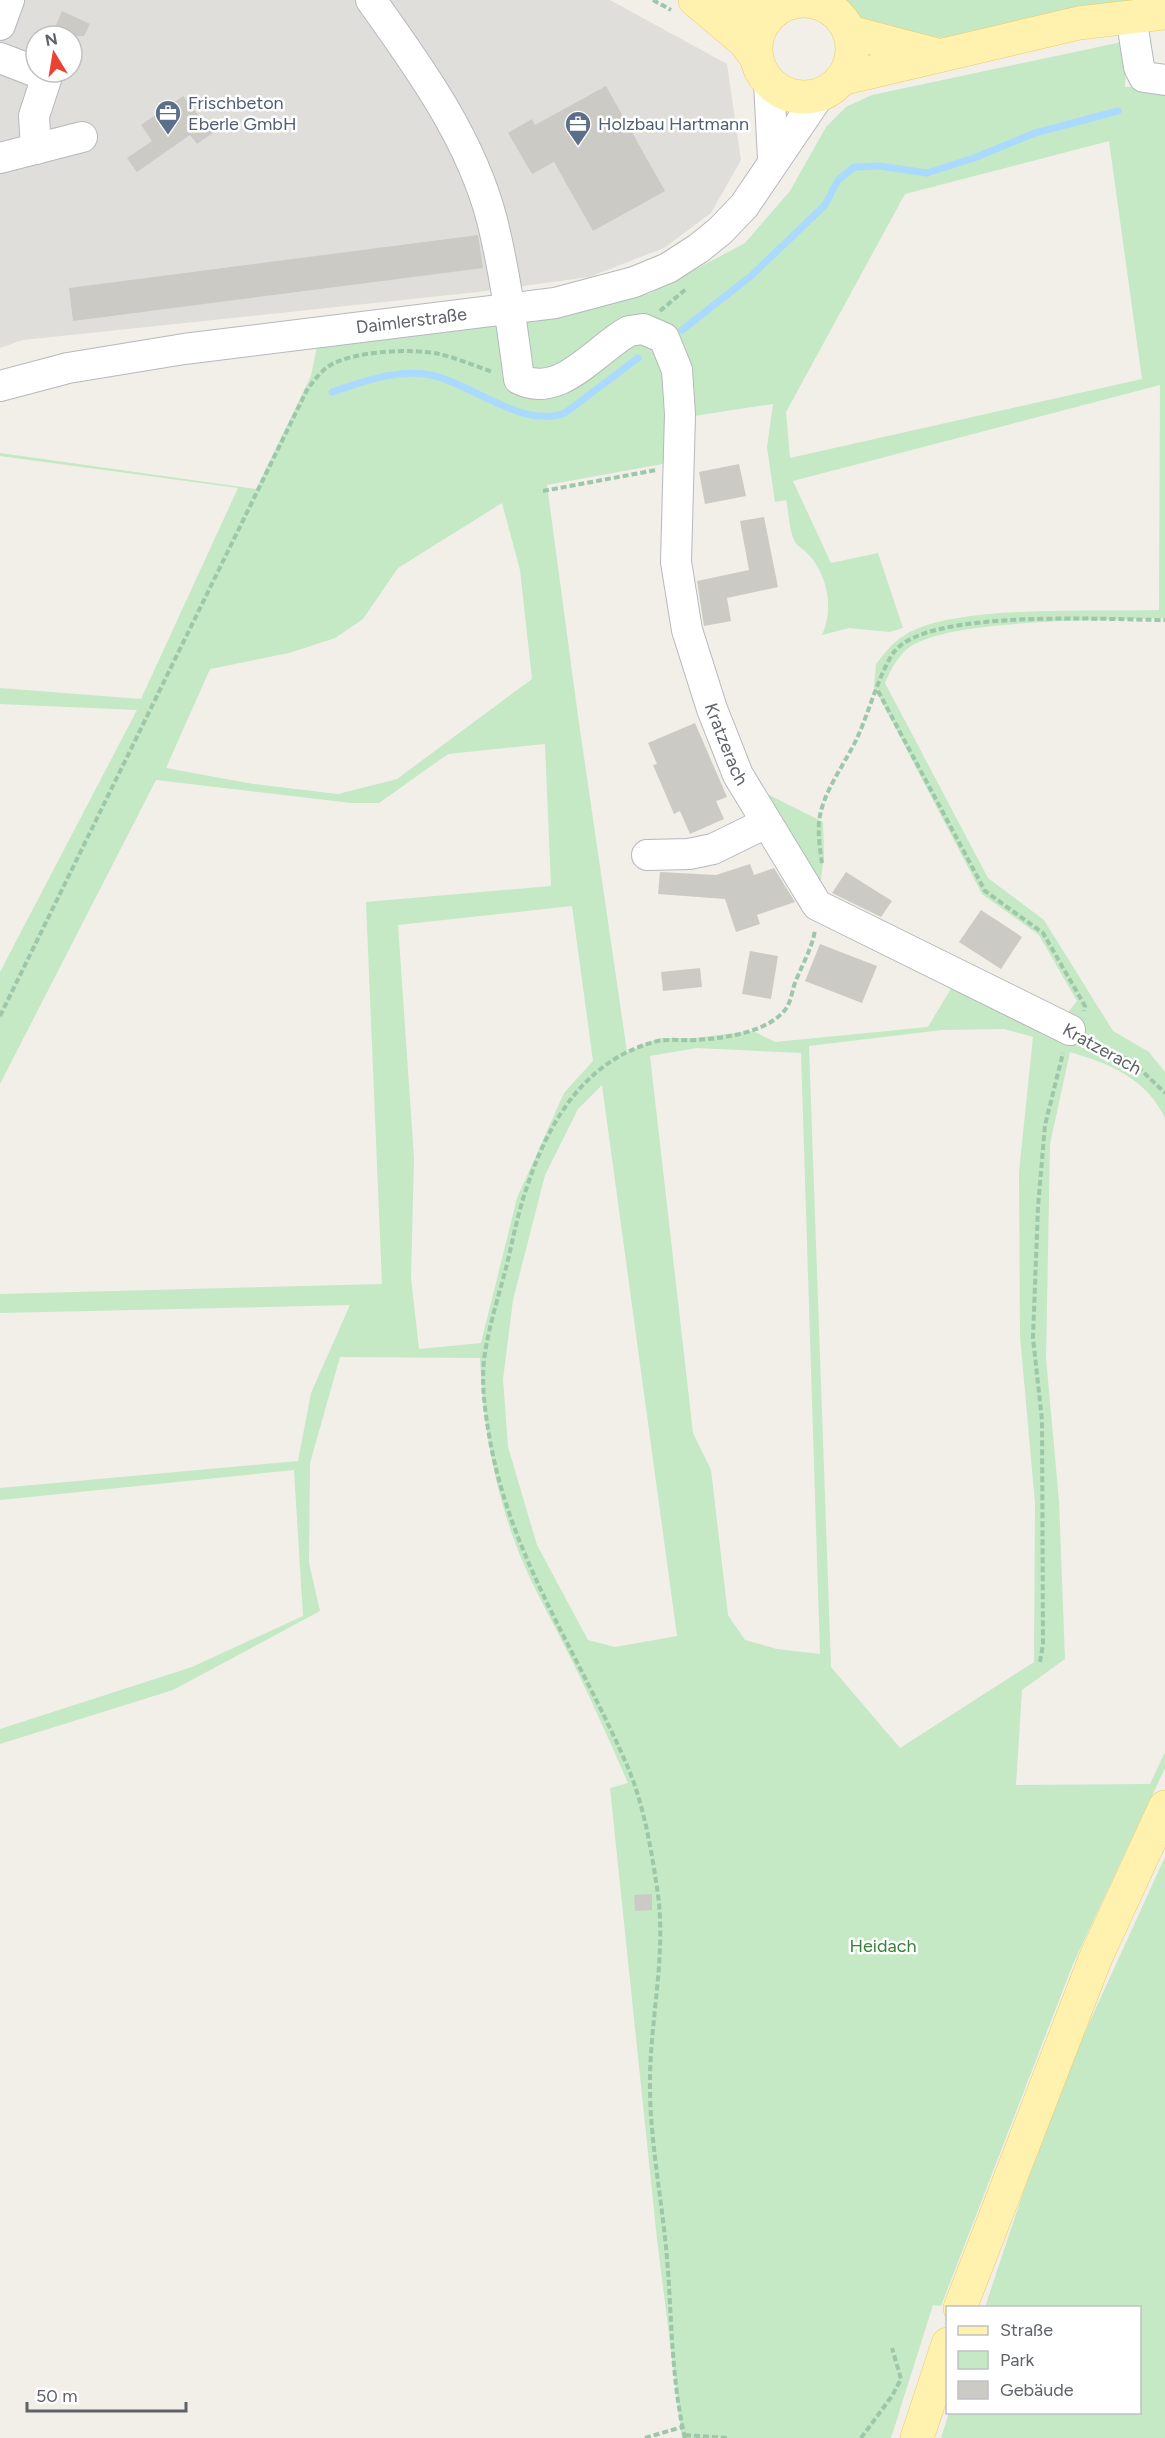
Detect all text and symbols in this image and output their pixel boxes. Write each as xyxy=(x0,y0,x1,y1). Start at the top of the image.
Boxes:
north arrow xyxy=(24,24,84,84)
text: N xyxy=(43,29,59,50)
place label: Frischbeton Eberle GmbH xyxy=(188,92,296,135)
office icon: Frischbeton Eberle GmbH xyxy=(153,98,183,136)
office icon: Holzbau Hartmann xyxy=(563,109,593,147)
place label: Holzbau Hartmann xyxy=(598,113,749,135)
street label: Daimlerstraße xyxy=(355,303,468,339)
street label: Kratzerach xyxy=(700,700,753,790)
street label: Kratzerach xyxy=(1059,1018,1145,1080)
park label: Heidach xyxy=(849,1935,917,1957)
legend xyxy=(946,2306,1141,2414)
text: Straße xyxy=(1000,2319,1053,2341)
text: Park xyxy=(1000,2349,1035,2371)
scale bar xyxy=(27,2375,186,2413)
text: Gebäude xyxy=(1000,2379,1074,2401)
text: 50 m xyxy=(36,2385,78,2407)

